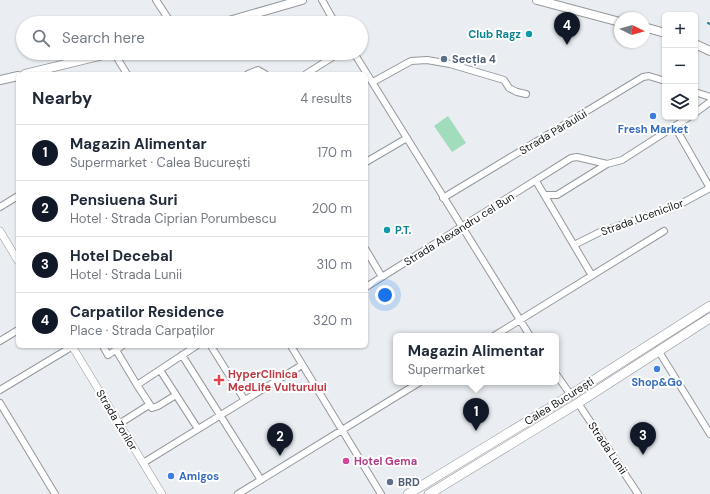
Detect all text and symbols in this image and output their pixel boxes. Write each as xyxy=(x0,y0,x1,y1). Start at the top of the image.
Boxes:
pin: 4 xyxy=(554,12,580,45)
north arrow xyxy=(614,12,650,48)
map controls xyxy=(662,12,698,120)
button: + xyxy=(662,12,698,48)
search box xyxy=(16,16,368,60)
icon: search xyxy=(30,27,52,49)
place label: Club Ragz xyxy=(468,27,521,41)
text: Search here xyxy=(62,28,145,48)
marker: Club Ragz xyxy=(524,29,534,39)
button: − xyxy=(662,48,698,84)
place label: Secția 4 xyxy=(452,52,496,66)
marker: Secția 4 xyxy=(439,54,449,64)
button: layers xyxy=(662,84,698,120)
text: Nearby xyxy=(32,87,92,109)
text: 4 results xyxy=(300,90,352,107)
street label: Strada Pârâului xyxy=(517,106,589,158)
marker: Fresh Market xyxy=(648,111,658,121)
place label: Fresh Market xyxy=(618,122,688,136)
text: Magazin Alimentar xyxy=(70,134,207,154)
text: 1 xyxy=(43,144,47,161)
text: 170 m xyxy=(317,144,352,161)
text: Supermarket · Calea București xyxy=(70,154,250,171)
street label: Strada Alexandru cel Bun xyxy=(401,189,517,269)
text: Pensiuena Suri xyxy=(70,190,178,210)
street label: Strada Ucenicilor xyxy=(599,196,685,238)
text: 2 xyxy=(41,200,49,217)
text: 200 m xyxy=(312,200,352,217)
text: Hotel · Strada Ciprian Porumbescu xyxy=(70,210,276,227)
place label: P.T. xyxy=(395,223,412,237)
marker: P.T. xyxy=(382,225,392,235)
text: Hotel Decebal xyxy=(70,246,173,266)
text: 3 xyxy=(41,256,49,273)
text: 310 m xyxy=(317,256,352,273)
text: Hotel · Strada Lunii xyxy=(70,266,182,283)
your location xyxy=(375,285,395,305)
text: Carpatilor Residence xyxy=(70,302,224,322)
text: 4 xyxy=(41,312,49,329)
text: 320 m xyxy=(313,312,352,329)
text: Place · Strada Carpaților xyxy=(70,322,215,339)
popup xyxy=(393,333,559,385)
text: Magazin Alimentar xyxy=(408,341,544,361)
text: Supermarket xyxy=(408,361,485,378)
marker: Shop&Go xyxy=(652,364,662,374)
place label: HyperClinica MedLife Vulturului xyxy=(228,367,327,394)
marker: HyperClinica MedLife Vulturului xyxy=(213,374,225,386)
street label: Calea București xyxy=(522,374,596,428)
place label: Shop&Go xyxy=(631,375,683,389)
street label: Strada Zorilor xyxy=(93,387,141,453)
pin: 1 xyxy=(463,398,489,431)
street label: Strada Lunii xyxy=(585,419,631,477)
pin: 3 xyxy=(630,422,656,455)
pin: 2 xyxy=(267,423,293,456)
place label: Hotel Gema xyxy=(354,454,417,468)
marker: Hotel Gema xyxy=(341,456,351,466)
place label: Amigos xyxy=(179,469,219,483)
marker: Amigos xyxy=(166,471,176,481)
place label: BRD xyxy=(398,475,420,489)
marker: BRD xyxy=(385,477,395,487)

